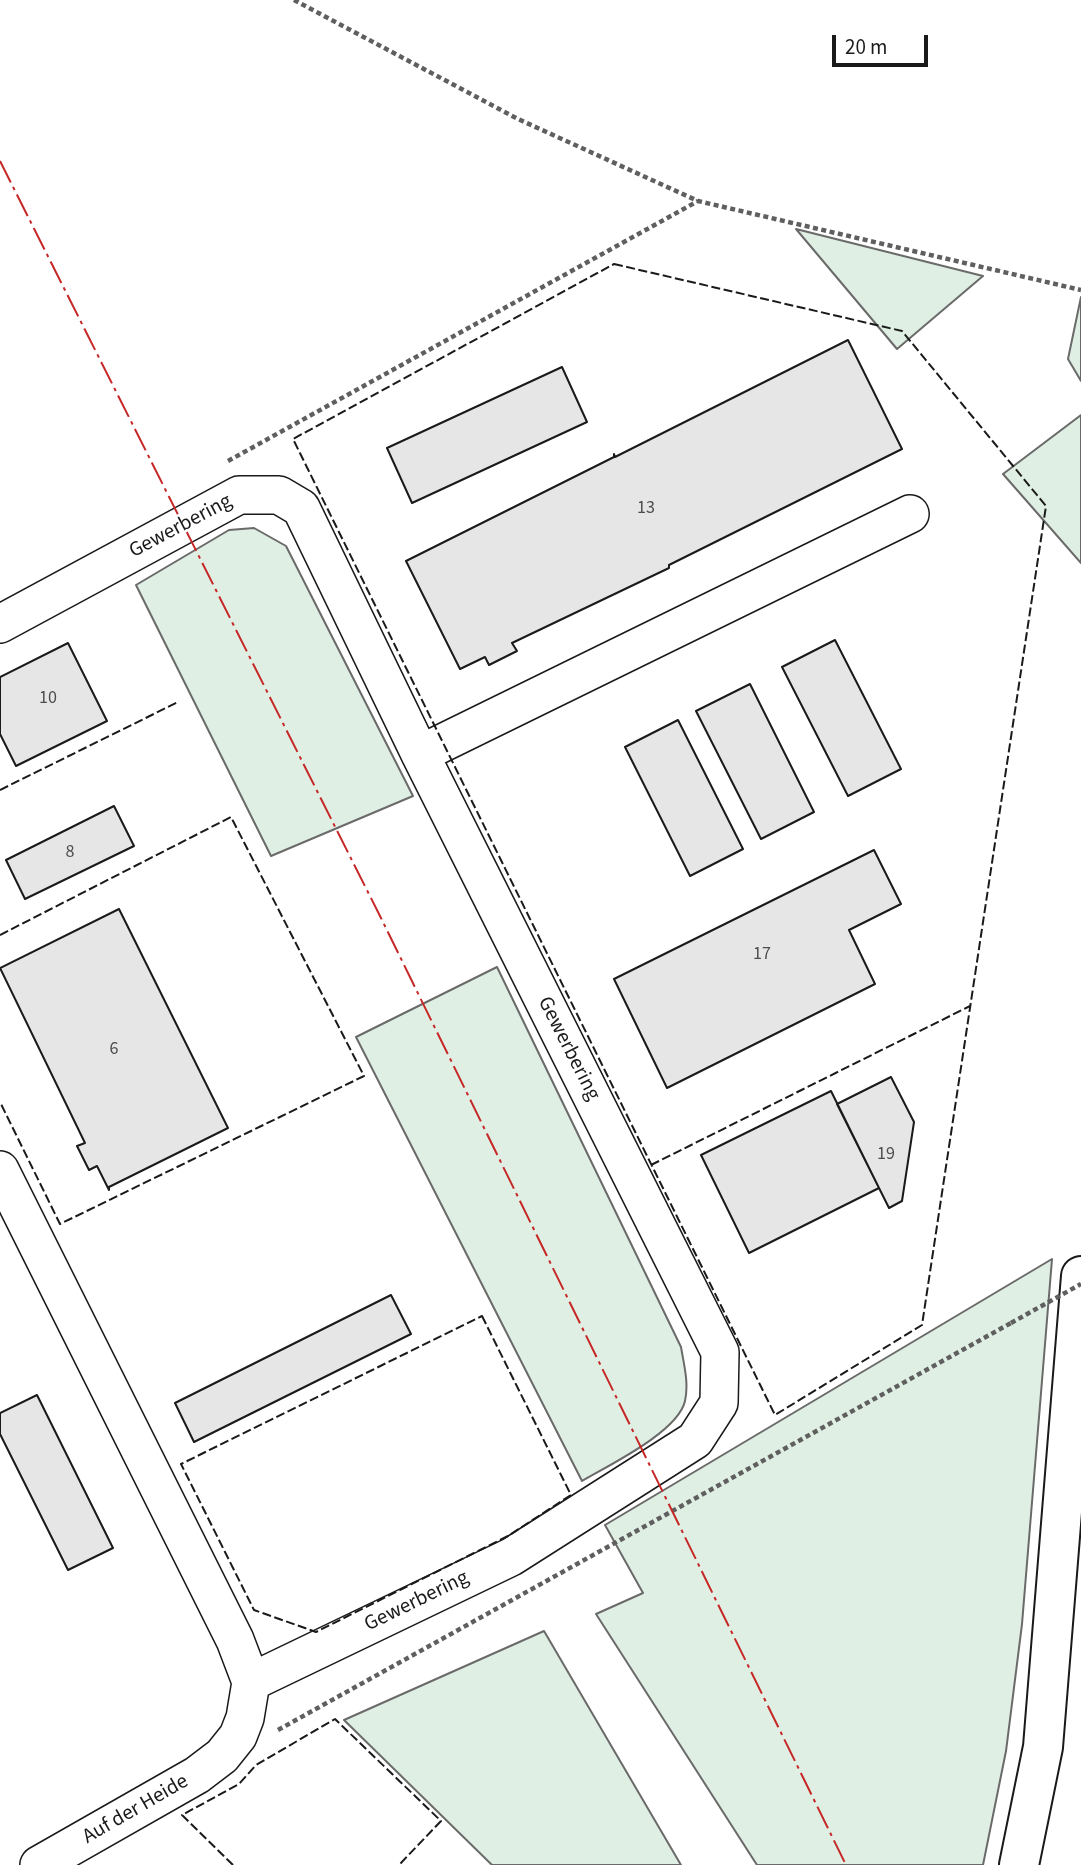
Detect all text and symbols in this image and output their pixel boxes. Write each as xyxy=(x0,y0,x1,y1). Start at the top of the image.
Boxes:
scale bar xyxy=(836,21,932,65)
text: 20 m xyxy=(845,32,887,62)
street label: Gewerbering xyxy=(125,489,237,565)
house number: 13 xyxy=(637,498,655,520)
house number: 10 xyxy=(39,688,57,710)
house number: 8 xyxy=(66,842,74,864)
house number: 17 xyxy=(753,944,771,966)
street label: Gewerbering xyxy=(531,993,605,1105)
house number: 6 xyxy=(110,1039,118,1061)
house number: 19 xyxy=(877,1144,895,1166)
street label: Gewerbering xyxy=(361,1566,473,1638)
street label: Auf der Heide xyxy=(79,1770,193,1850)

